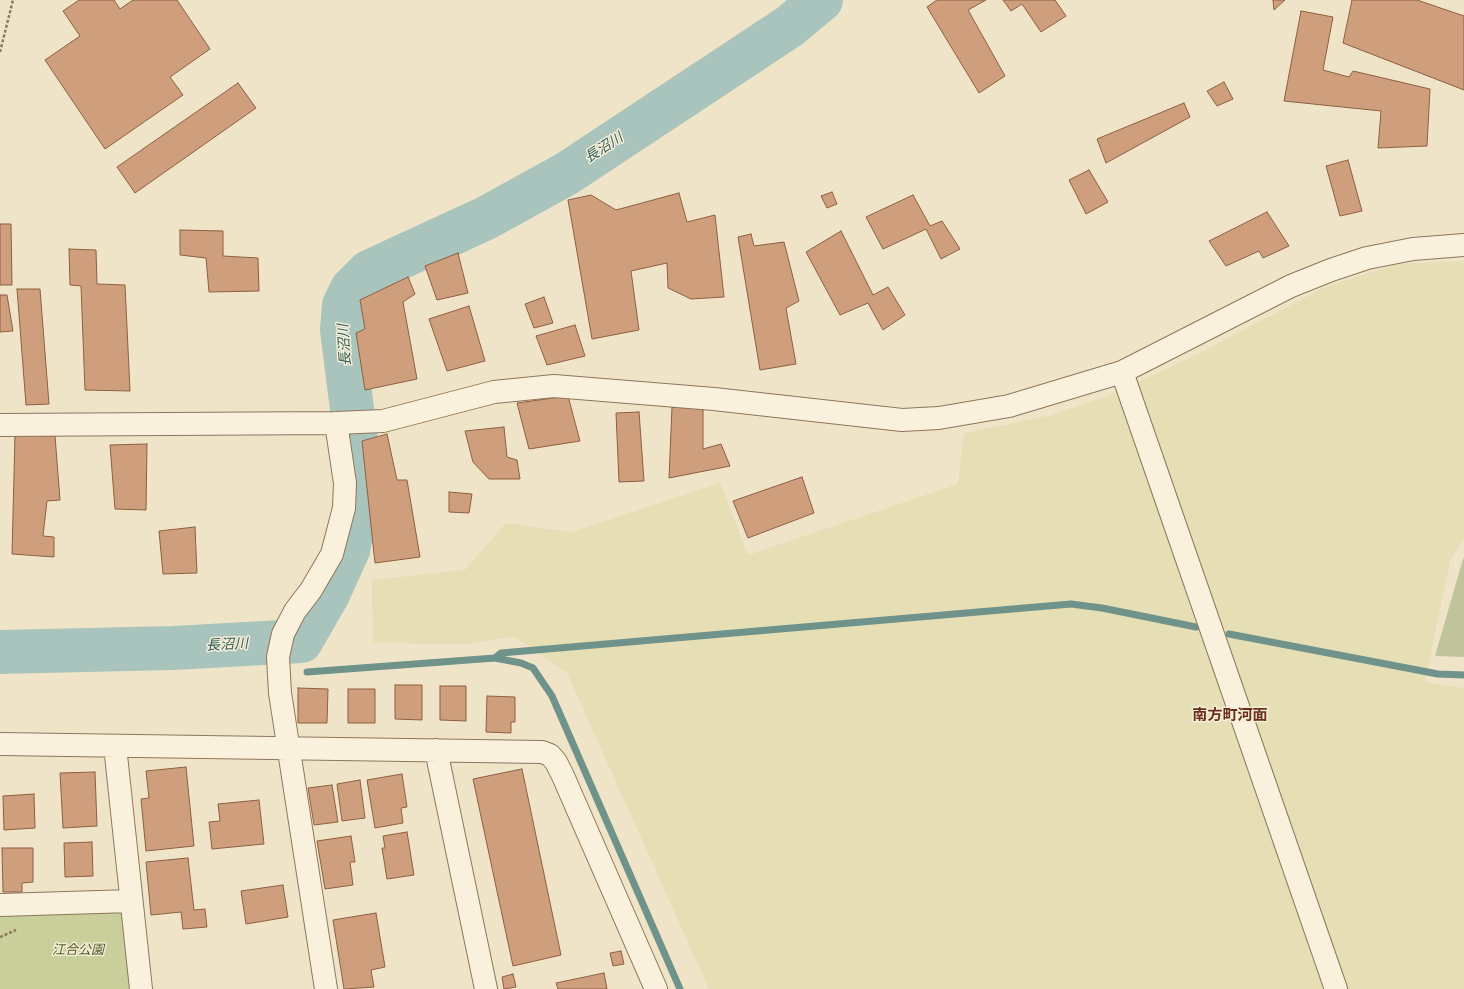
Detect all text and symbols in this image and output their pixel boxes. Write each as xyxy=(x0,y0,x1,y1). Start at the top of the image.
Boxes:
water label: 長沼川 xyxy=(582,130,626,166)
water label: 長沼川 xyxy=(335,323,355,367)
water label: 長沼川 xyxy=(206,636,248,654)
district label: 南方町河面 xyxy=(1193,707,1267,725)
park label: 江合公園 xyxy=(52,942,104,958)

